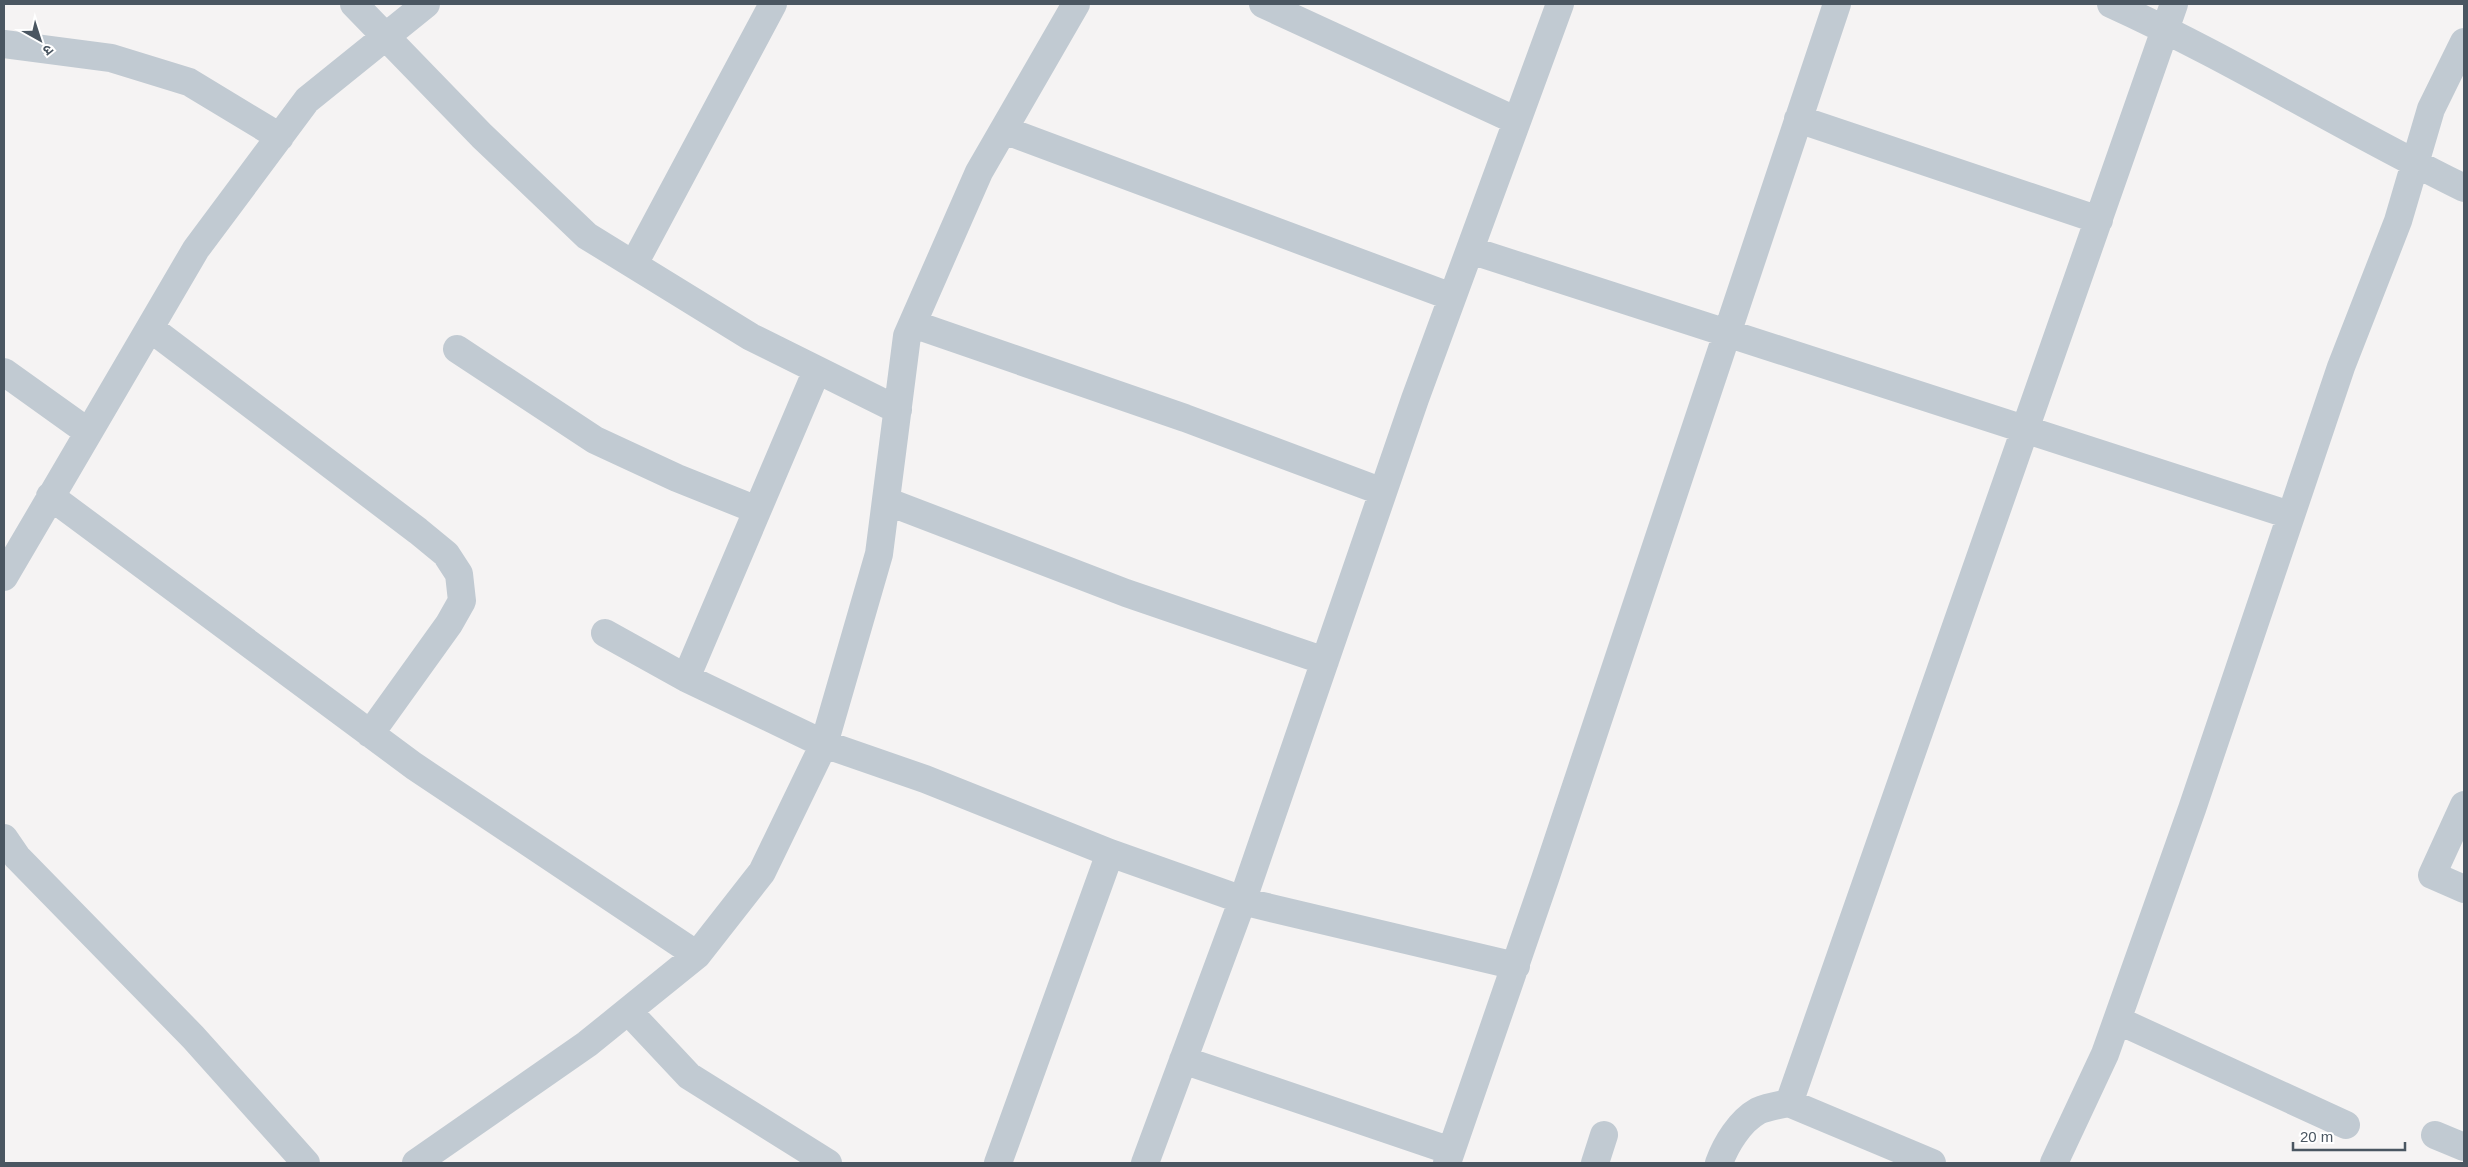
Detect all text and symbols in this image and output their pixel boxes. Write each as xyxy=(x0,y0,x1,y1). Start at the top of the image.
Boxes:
north arrow xyxy=(15,15,65,65)
text: उ xyxy=(39,41,56,59)
scale bar xyxy=(2293,1120,2406,1152)
text: 20 m xyxy=(2300,1128,2333,1145)

